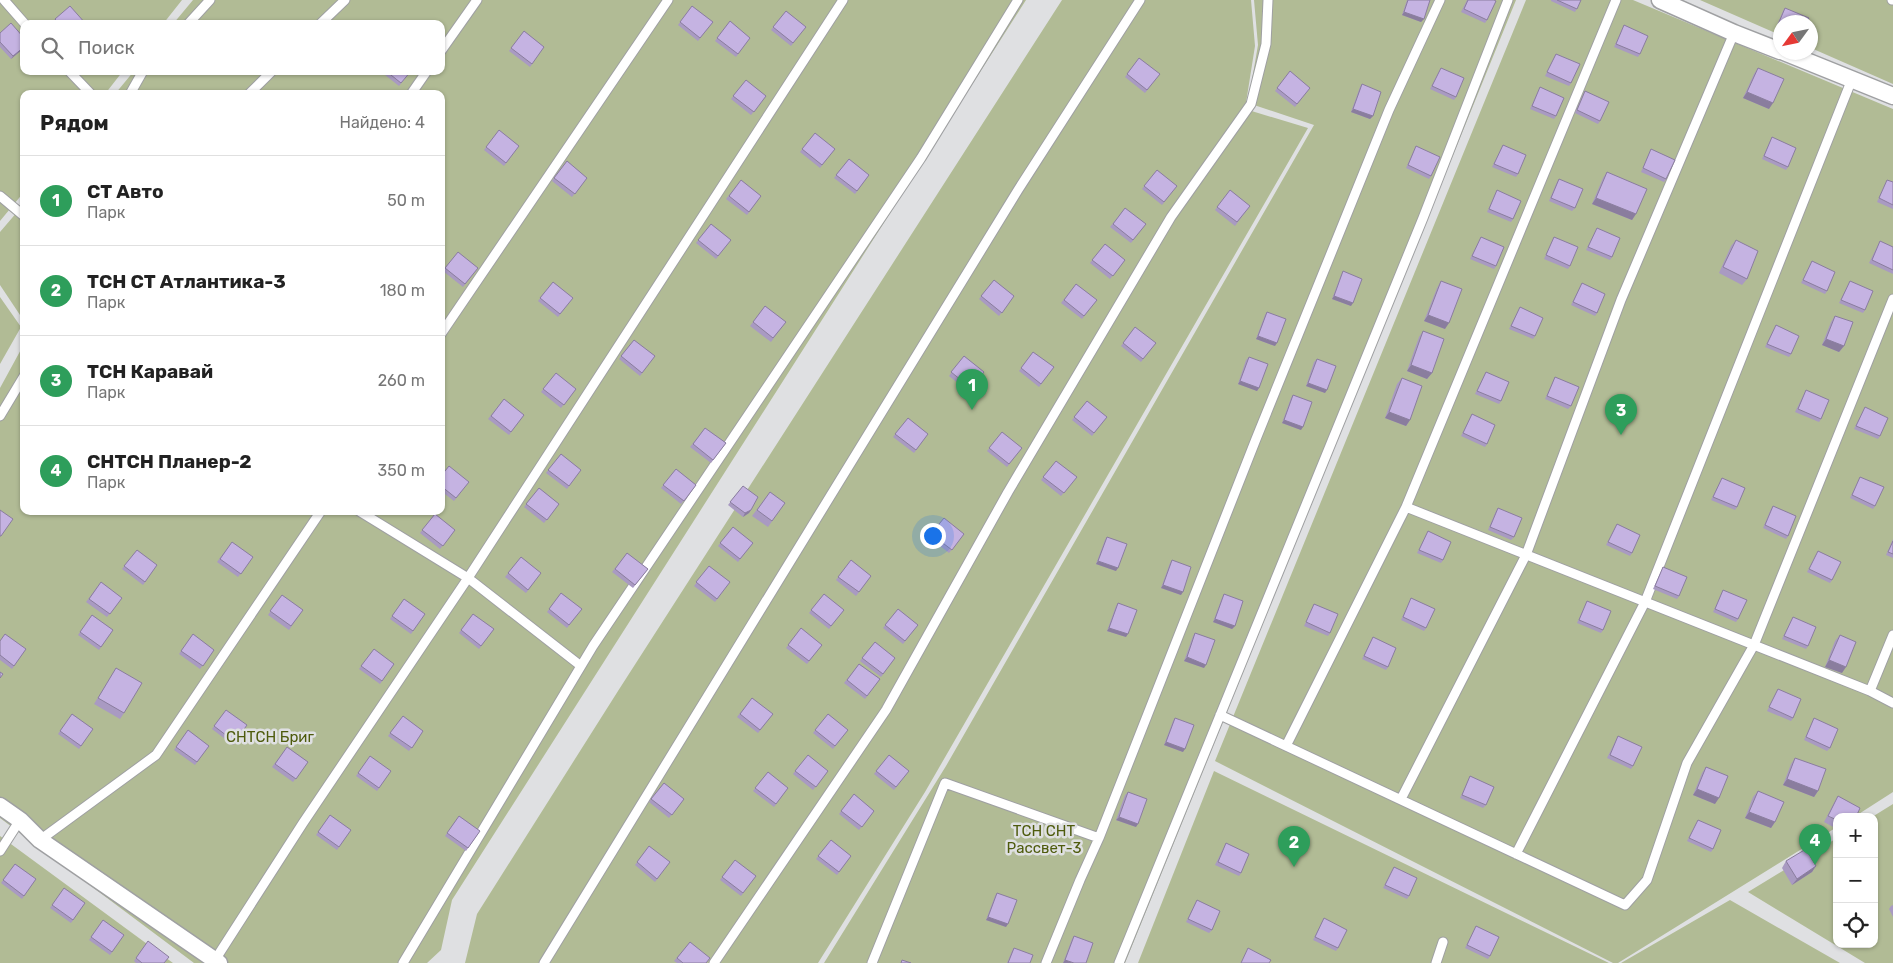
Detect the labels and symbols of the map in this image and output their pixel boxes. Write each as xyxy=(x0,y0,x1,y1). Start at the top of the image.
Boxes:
north arrow xyxy=(1773,15,1818,60)
pin: 1 xyxy=(956,369,988,410)
pin: 3 xyxy=(1605,394,1637,435)
your location xyxy=(920,523,946,549)
park label: СНТСН Бриг xyxy=(226,728,314,746)
park label: ТСН СНТ Рассвет-3 xyxy=(1007,822,1081,857)
pin: 4 xyxy=(1799,824,1831,865)
pin: 2 xyxy=(1278,826,1310,867)

